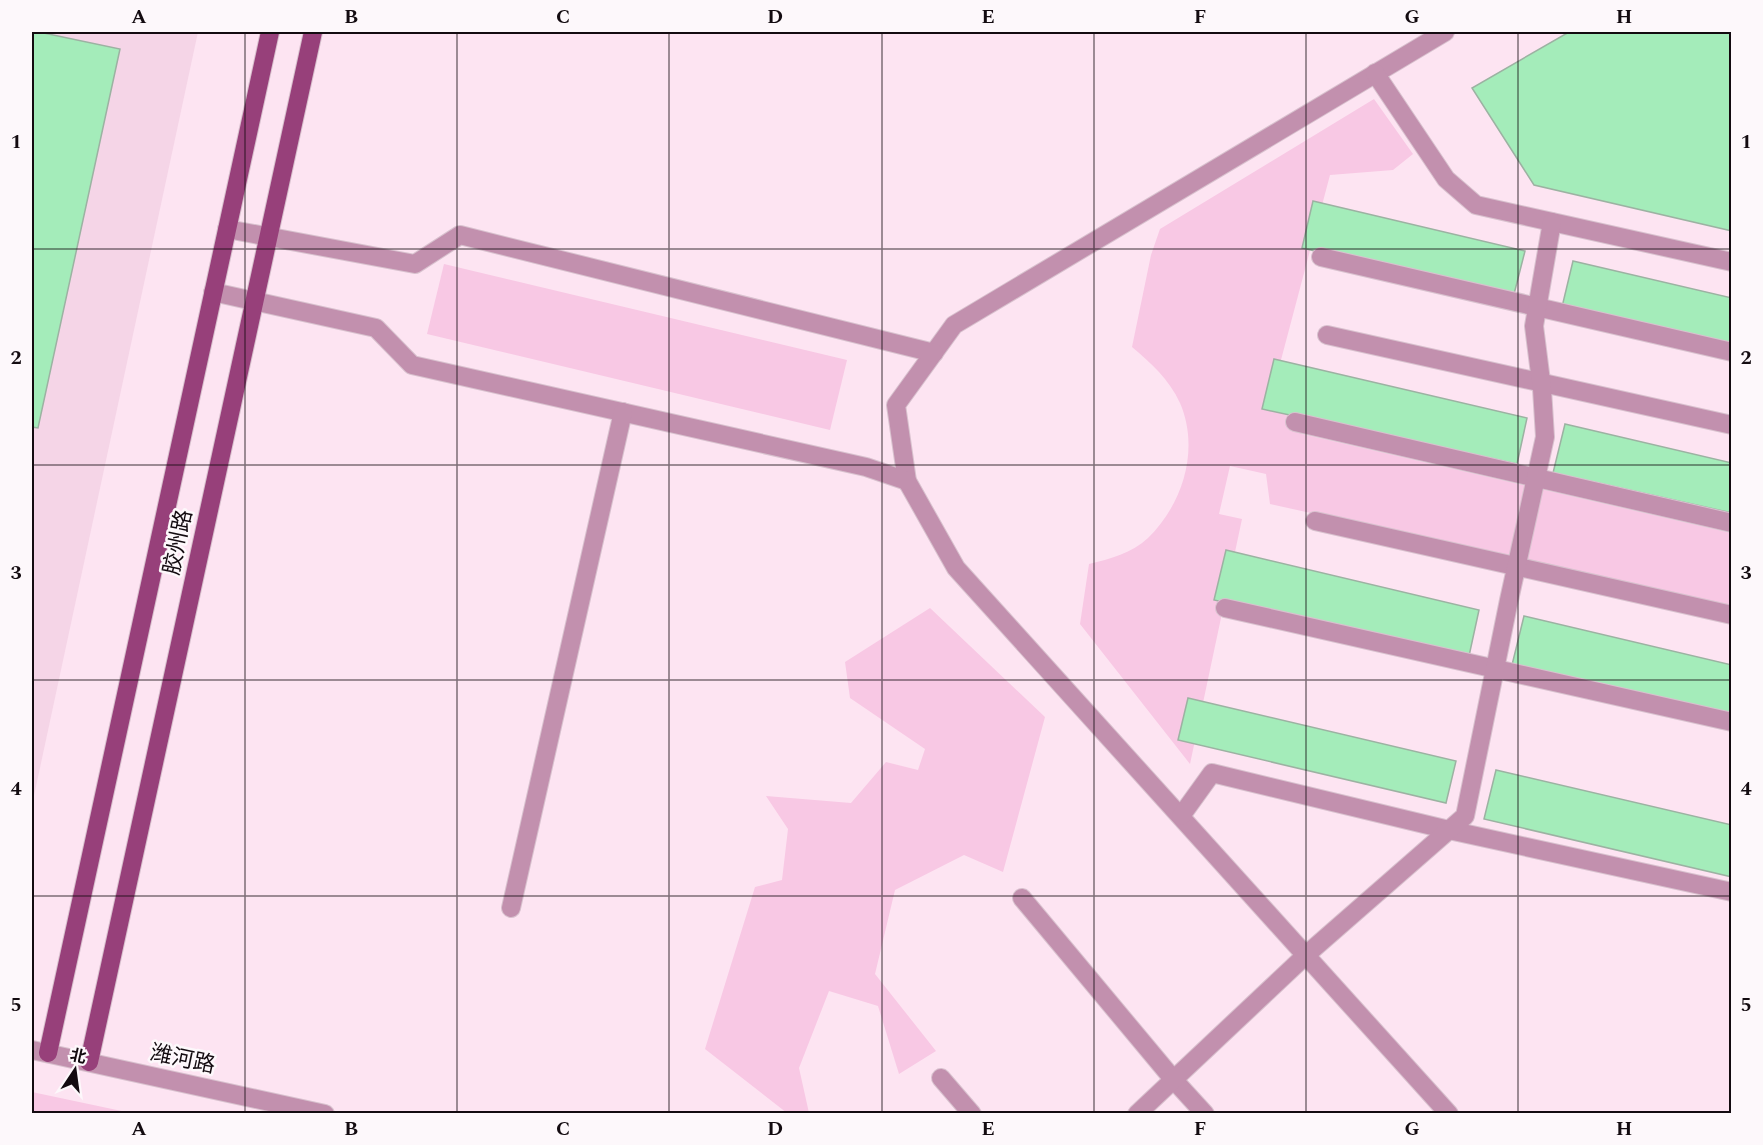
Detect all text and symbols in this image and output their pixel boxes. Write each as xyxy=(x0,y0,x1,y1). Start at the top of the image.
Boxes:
text: A xyxy=(131,2,147,32)
text: B xyxy=(344,2,358,32)
text: C xyxy=(556,2,570,32)
text: D xyxy=(767,2,783,32)
text: E xyxy=(981,2,995,32)
text: F xyxy=(1194,2,1206,32)
text: G xyxy=(1404,2,1420,32)
text: H xyxy=(1616,2,1632,32)
text: 1 xyxy=(10,127,22,157)
text: 1 xyxy=(1740,127,1752,157)
text: 2 xyxy=(10,343,22,373)
text: 2 xyxy=(1740,343,1752,373)
street label: 胶州路 xyxy=(155,507,201,578)
text: 3 xyxy=(10,558,22,588)
text: 3 xyxy=(1740,558,1752,588)
text: 4 xyxy=(10,774,22,804)
text: 4 xyxy=(1740,774,1752,804)
text: 5 xyxy=(10,990,22,1020)
text: 5 xyxy=(1740,990,1752,1020)
street label: 潍河路 xyxy=(147,1036,218,1082)
north arrow xyxy=(45,1040,105,1100)
text: 北 xyxy=(68,1043,89,1070)
text: A xyxy=(131,1114,147,1144)
text: B xyxy=(344,1114,358,1144)
text: C xyxy=(556,1114,570,1144)
text: D xyxy=(767,1114,783,1144)
text: E xyxy=(981,1114,995,1144)
text: F xyxy=(1194,1114,1206,1144)
text: G xyxy=(1404,1114,1420,1144)
text: H xyxy=(1616,1114,1632,1144)

